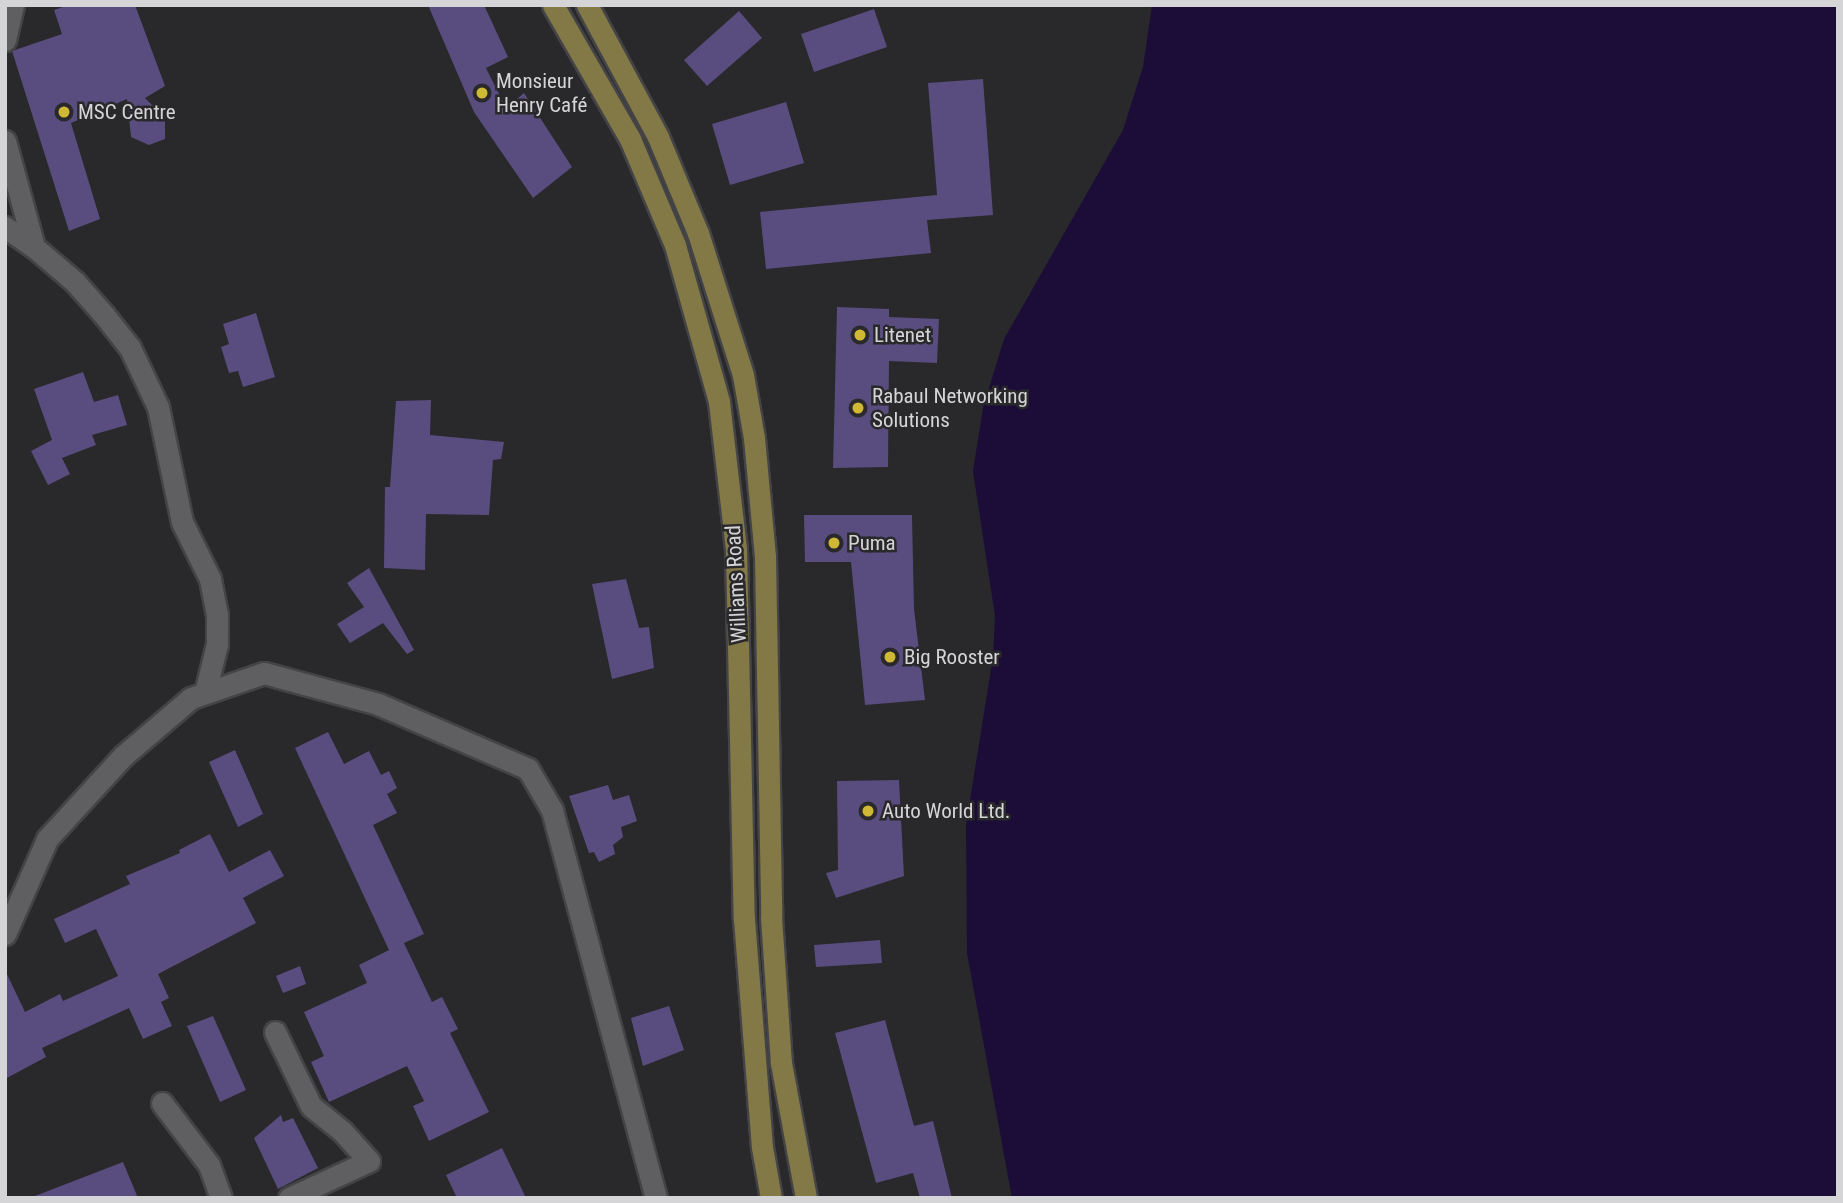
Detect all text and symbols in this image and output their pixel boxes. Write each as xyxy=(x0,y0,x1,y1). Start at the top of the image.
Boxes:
place label: Monsieur Henry Café xyxy=(496,68,587,118)
marker: Monsieur Henry Café xyxy=(474,85,490,101)
place label: MSC Centre xyxy=(78,99,176,125)
marker: MSC Centre xyxy=(56,104,72,120)
place label: Litenet xyxy=(874,322,931,348)
marker: Litenet xyxy=(852,327,868,343)
place label: Rabaul Networking Solutions xyxy=(872,383,1028,433)
marker: Rabaul Networking Solutions xyxy=(850,400,866,416)
street label: Williams Road xyxy=(720,525,752,643)
place label: Puma xyxy=(848,530,896,556)
marker: Puma xyxy=(826,535,842,551)
place label: Big Rooster xyxy=(904,644,1000,670)
marker: Big Rooster xyxy=(882,649,898,665)
place label: Auto World Ltd. xyxy=(882,798,1010,824)
marker: Auto World Ltd. xyxy=(860,803,876,819)

